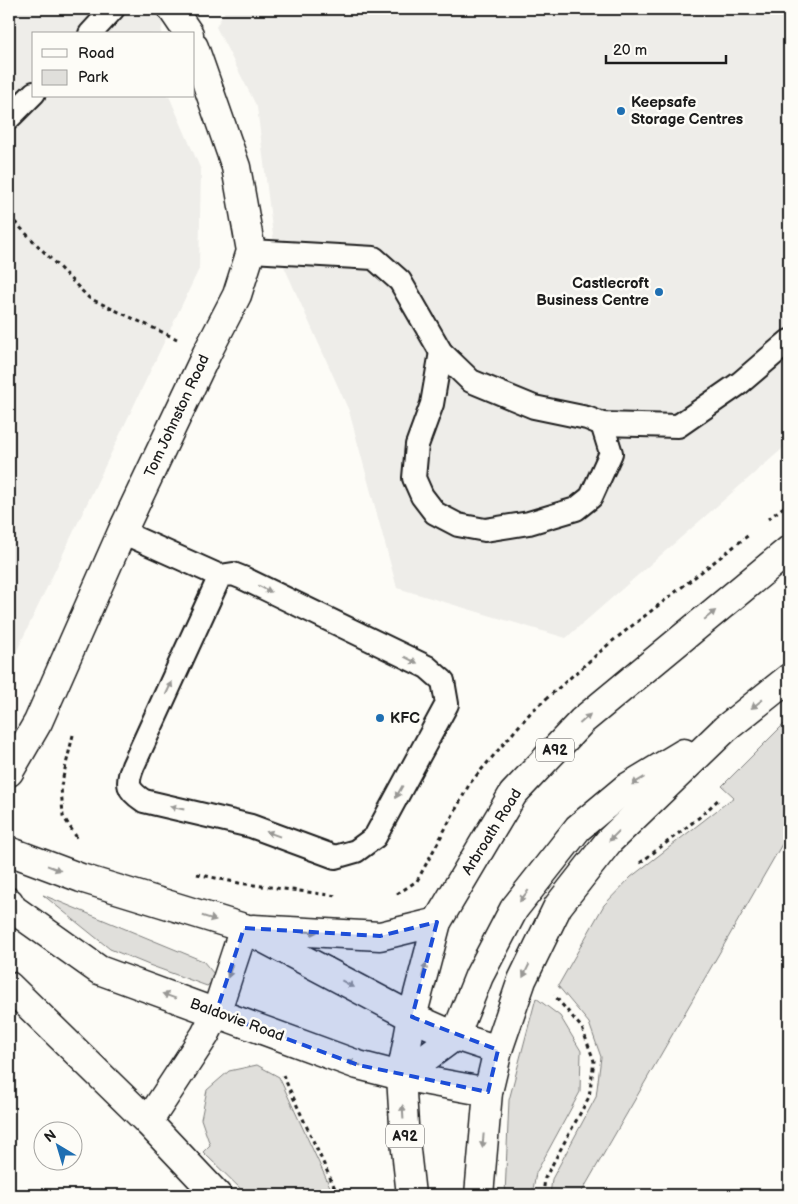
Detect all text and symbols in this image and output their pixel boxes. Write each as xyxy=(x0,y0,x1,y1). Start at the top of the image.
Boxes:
legend xyxy=(32,32,195,98)
scale bar xyxy=(606,32,726,64)
text: 20 m xyxy=(613,41,647,60)
text: Road xyxy=(78,44,114,63)
text: Park xyxy=(78,68,109,87)
place label: Keepsafe Storage Centres xyxy=(631,93,743,129)
marker: Keepsafe Storage Centres xyxy=(615,105,627,117)
place label: Castlecroft Business Centre xyxy=(536,274,649,310)
marker: Castlecroft Business Centre xyxy=(653,286,665,298)
street label: Tom Johnston Road xyxy=(140,352,214,480)
one-way arrow xyxy=(258,585,272,593)
one-way arrow xyxy=(703,610,716,621)
one-way arrow xyxy=(404,656,418,664)
one-way arrow xyxy=(165,681,173,695)
one-way arrow xyxy=(751,698,764,709)
place label: KFC xyxy=(390,709,420,728)
marker: KFC xyxy=(374,712,386,724)
one-way arrow xyxy=(578,713,591,724)
road number: A92 xyxy=(536,738,574,762)
one-way arrow xyxy=(631,776,644,785)
one-way arrow xyxy=(395,785,403,800)
street label: Arbroath Road xyxy=(458,785,526,879)
one-way arrow xyxy=(169,804,184,812)
one-way arrow xyxy=(265,830,280,837)
one-way arrow xyxy=(608,830,620,842)
one-way arrow xyxy=(47,865,62,873)
one-way arrow xyxy=(519,889,530,902)
one-way arrow xyxy=(202,914,217,922)
one-way arrow xyxy=(302,928,318,936)
one-way arrow xyxy=(421,962,429,977)
one-way arrow xyxy=(226,963,233,978)
one-way arrow xyxy=(522,964,530,978)
one-way arrow xyxy=(341,980,356,988)
one-way arrow xyxy=(161,992,176,999)
street label: Baldovie Road xyxy=(187,994,287,1046)
one-way arrow xyxy=(346,1059,361,1067)
one-way arrow xyxy=(399,1104,407,1120)
north arrow xyxy=(32,1122,82,1172)
road number: A92 xyxy=(386,1124,424,1148)
text: N xyxy=(41,1126,60,1146)
one-way arrow xyxy=(479,1133,487,1149)

